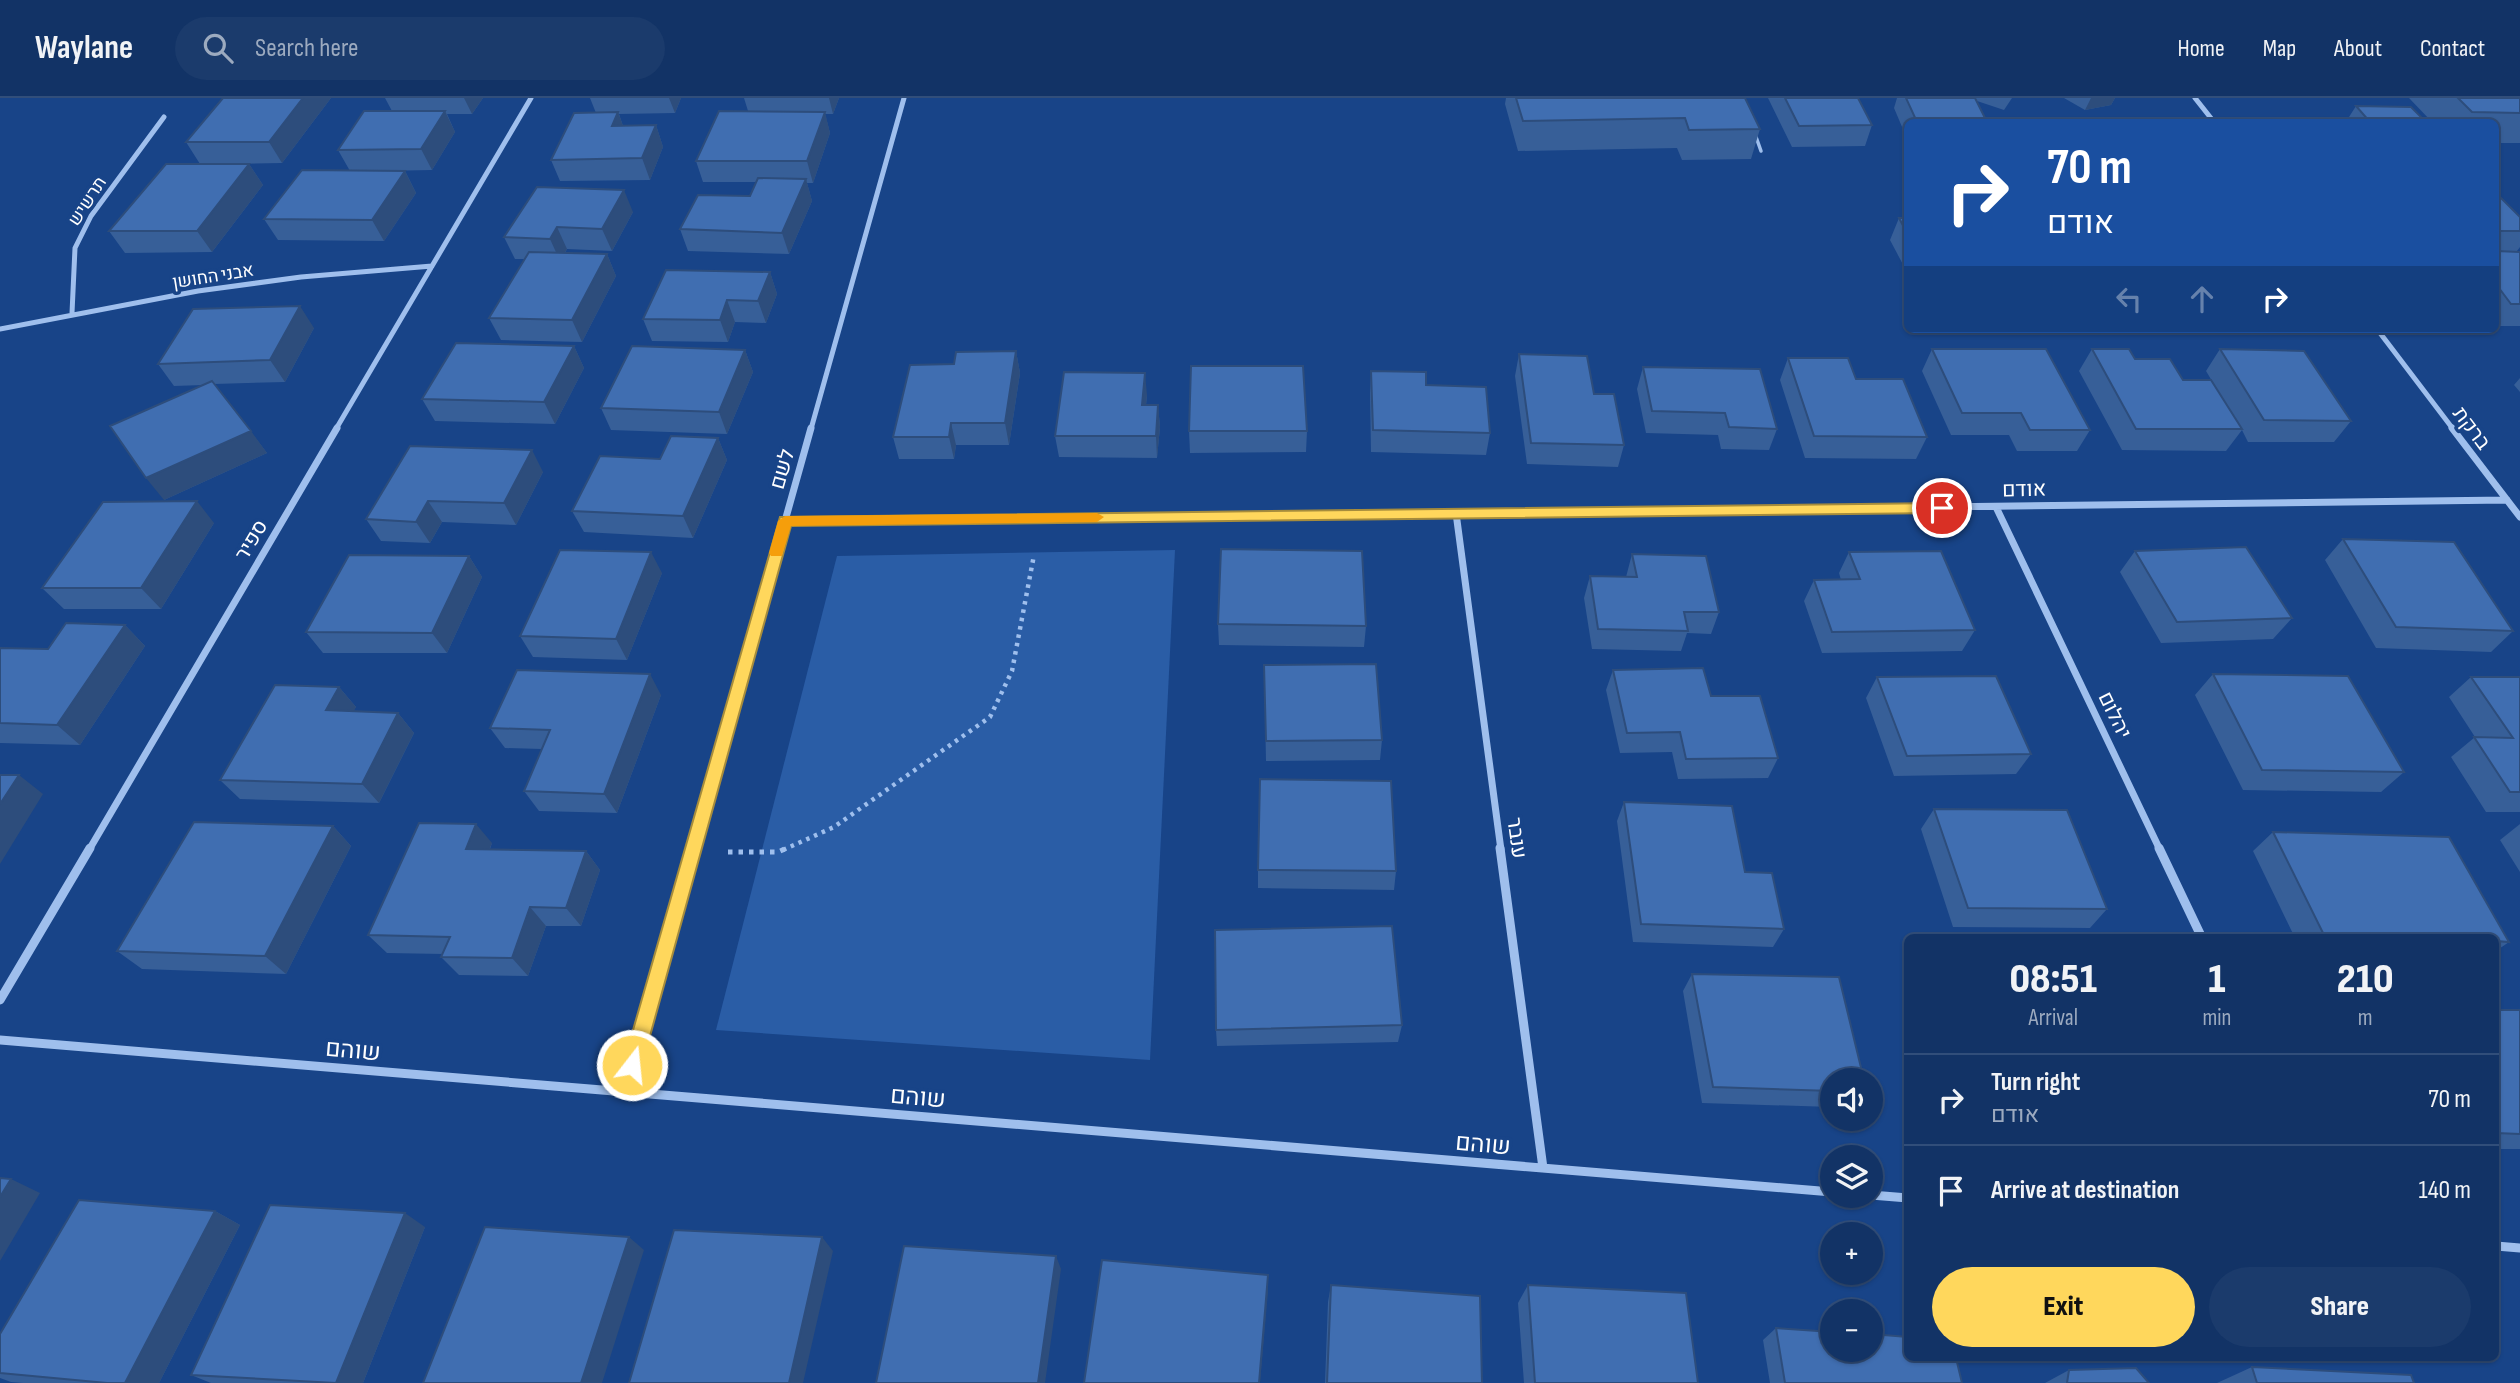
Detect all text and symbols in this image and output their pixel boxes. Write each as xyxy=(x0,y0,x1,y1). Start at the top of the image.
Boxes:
search box xyxy=(175,17,665,80)
text: Waylane xyxy=(35,28,133,68)
icon: search xyxy=(199,29,237,67)
text: Search here xyxy=(255,33,358,64)
text: Home xyxy=(2177,34,2225,63)
text: Map xyxy=(2263,34,2296,63)
text: About xyxy=(2334,34,2382,63)
text: Contact xyxy=(2420,34,2485,63)
text: 70 m xyxy=(2047,139,2132,198)
icon: right xyxy=(1932,147,2023,238)
street label: תרשיש xyxy=(64,173,111,230)
text: אודם xyxy=(2047,204,2114,243)
street label: אבני החושן xyxy=(171,260,255,293)
icon: left xyxy=(2110,280,2148,318)
icon: ahead xyxy=(2183,280,2221,318)
icon: right xyxy=(2256,280,2294,318)
street label: ברקת xyxy=(2447,402,2496,455)
street label: לשם xyxy=(765,446,800,492)
street label: אודם xyxy=(2002,477,2046,502)
pin xyxy=(1912,478,1972,538)
icon: arrive xyxy=(1923,489,1961,527)
street label: ספיר xyxy=(230,515,273,565)
street label: יהלום xyxy=(2093,688,2137,743)
street label: ענבר xyxy=(1501,816,1532,860)
text: 08:51 xyxy=(2009,954,2097,1005)
text: 1 xyxy=(2208,954,2225,1005)
text: 210 xyxy=(2337,954,2394,1005)
text: Arrival xyxy=(2028,1004,2078,1032)
text: min xyxy=(2202,1004,2231,1032)
text: m xyxy=(2358,1004,2373,1032)
position arrow xyxy=(595,1028,669,1102)
street label: שוהם xyxy=(324,1034,382,1067)
text: Turn right xyxy=(1991,1067,2080,1098)
map controls xyxy=(1820,1068,1883,1362)
button: sound xyxy=(1820,1068,1883,1131)
street label: שוהם xyxy=(889,1081,947,1114)
icon: right xyxy=(1932,1081,1970,1119)
text: 70 m xyxy=(2428,1084,2471,1115)
text: אודם xyxy=(1991,1101,2039,1129)
street label: שוהם xyxy=(1454,1128,1512,1161)
button: layers xyxy=(1820,1145,1883,1208)
icon: arrive xyxy=(1932,1172,1970,1210)
text: Arrive at destination xyxy=(1991,1175,2179,1206)
text: 140 m xyxy=(2419,1175,2471,1206)
button: + xyxy=(1820,1222,1883,1285)
button: Exit xyxy=(1932,1267,2195,1347)
button: Share xyxy=(2209,1267,2471,1347)
button: − xyxy=(1820,1299,1883,1362)

